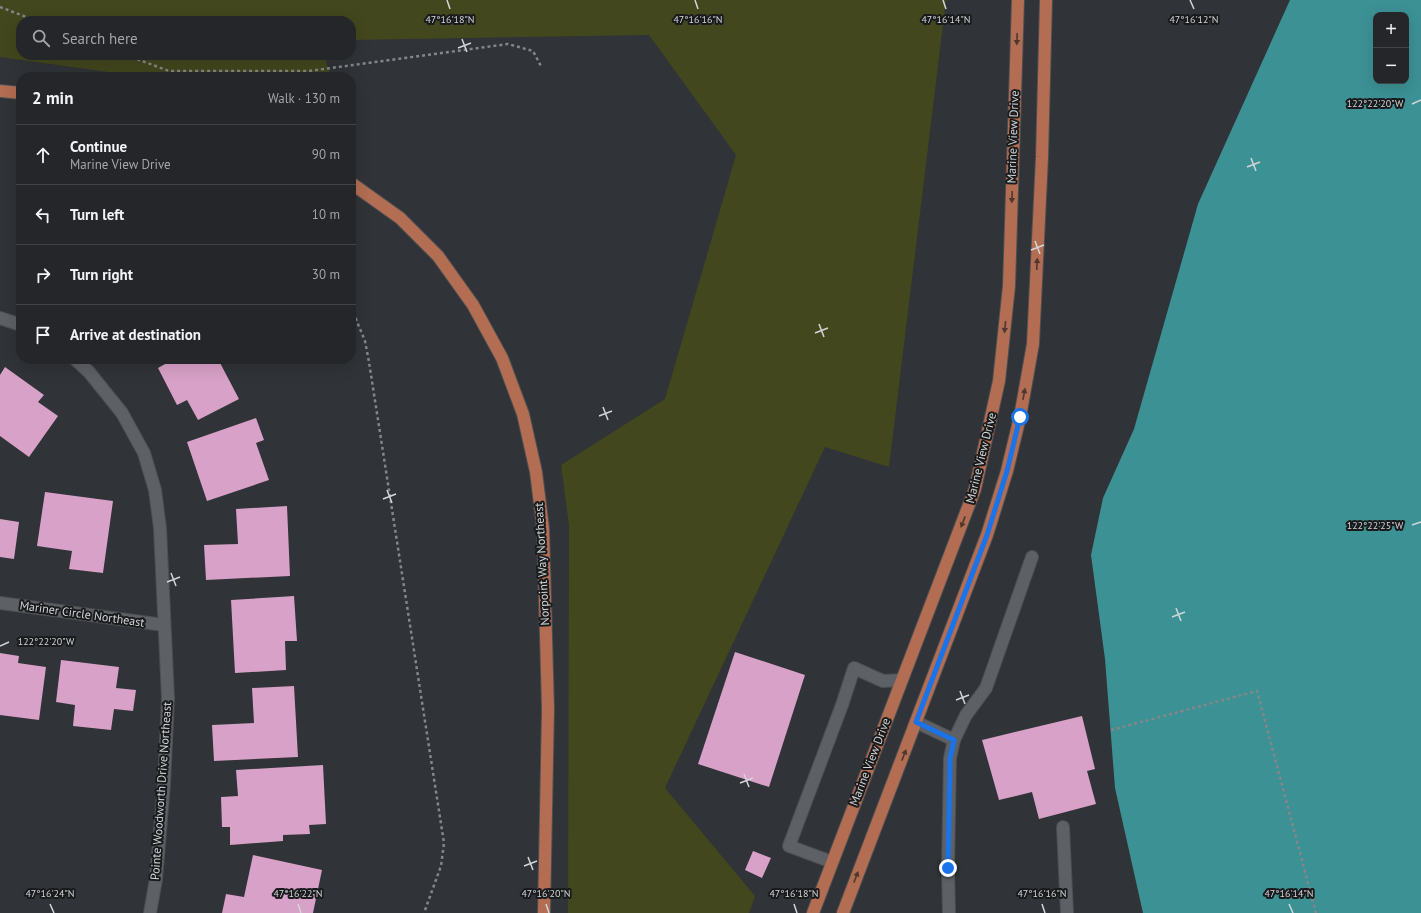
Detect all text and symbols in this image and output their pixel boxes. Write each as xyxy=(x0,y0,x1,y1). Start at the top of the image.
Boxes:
map controls xyxy=(1373,12,1409,84)
button: + xyxy=(1373,12,1409,48)
text: 47°16'18"N xyxy=(425,13,475,26)
text: 47°16'16"N xyxy=(673,13,723,26)
text: 47°16'14"N xyxy=(921,13,971,26)
text: 47°16'12"N xyxy=(1169,13,1219,26)
search box xyxy=(16,16,356,60)
icon: search xyxy=(30,27,52,49)
text: Search here xyxy=(62,29,138,48)
one-way arrow xyxy=(1013,33,1020,45)
button: − xyxy=(1373,48,1409,84)
text: 2 min xyxy=(32,87,73,109)
text: Walk · 130 m xyxy=(268,90,340,107)
street label: Marine View Drive xyxy=(1003,90,1022,184)
text: 122°22'20"W xyxy=(1347,97,1404,110)
text: Continue xyxy=(70,137,127,156)
icon: ahead xyxy=(32,144,54,166)
text: 90 m xyxy=(312,146,340,163)
text: Marine View Drive xyxy=(70,156,171,173)
one-way arrow xyxy=(1008,191,1015,203)
icon: left xyxy=(32,204,54,226)
text: Turn left xyxy=(70,205,124,224)
text: 10 m xyxy=(312,206,340,223)
one-way arrow xyxy=(1034,258,1041,270)
icon: right xyxy=(32,264,54,286)
text: Turn right xyxy=(70,265,133,284)
text: 30 m xyxy=(312,266,340,283)
one-way arrow xyxy=(1002,321,1008,333)
icon: arrive xyxy=(32,324,54,346)
text: Arrive at destination xyxy=(70,325,201,344)
one-way arrow xyxy=(1021,387,1027,400)
route start xyxy=(1011,408,1029,426)
street label: Marine View Drive xyxy=(962,411,999,505)
street label: Norpoint Way Northeast xyxy=(531,502,552,626)
one-way arrow xyxy=(960,516,966,528)
text: 122°22'25"W xyxy=(1347,519,1404,532)
street label: Mariner Circle Northeast xyxy=(19,597,145,630)
text: 122°22'20"W xyxy=(18,635,75,648)
street label: Pointe Woodworth Drive Northeast xyxy=(147,701,174,881)
street label: Marine View Drive xyxy=(846,716,893,808)
one-way arrow xyxy=(901,749,907,761)
route end xyxy=(939,859,957,877)
one-way arrow xyxy=(854,870,860,882)
text: 47°16'24"N xyxy=(25,887,75,900)
text: 47°16'22"N xyxy=(273,887,323,900)
text: 47°16'20"N xyxy=(521,887,571,900)
text: 47°16'18"N xyxy=(769,887,819,900)
text: 47°16'16"N xyxy=(1017,887,1067,900)
text: 47°16'14"N xyxy=(1264,887,1314,900)

